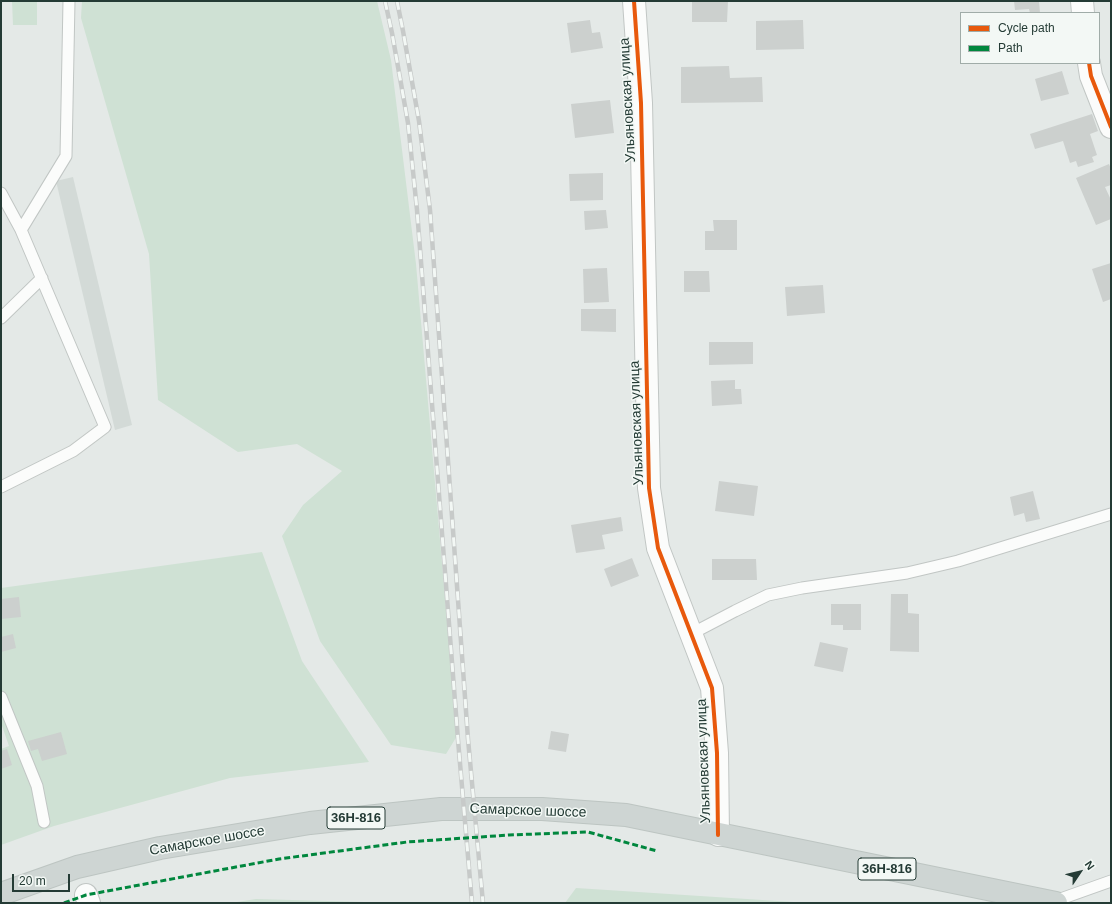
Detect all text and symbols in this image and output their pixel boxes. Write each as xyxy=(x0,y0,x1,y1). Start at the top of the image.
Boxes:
legend xyxy=(960,12,1100,64)
text: Cycle path xyxy=(998,21,1055,35)
street label: Ульяновская улица xyxy=(616,37,640,163)
text: Path xyxy=(998,41,1023,55)
street label: Ульяновская улица xyxy=(626,360,648,486)
street label: Ульяновская улица xyxy=(693,698,715,824)
street label: Самарское шоссе xyxy=(469,801,587,821)
road number: 36Н-816 xyxy=(327,807,385,829)
street label: Самарское шоссе xyxy=(148,823,266,859)
north arrow xyxy=(1060,852,1100,892)
road number: 36Н-816 xyxy=(858,858,916,880)
text: N xyxy=(1083,858,1097,872)
scale bar xyxy=(14,866,72,892)
text: 20 m xyxy=(19,874,46,888)

